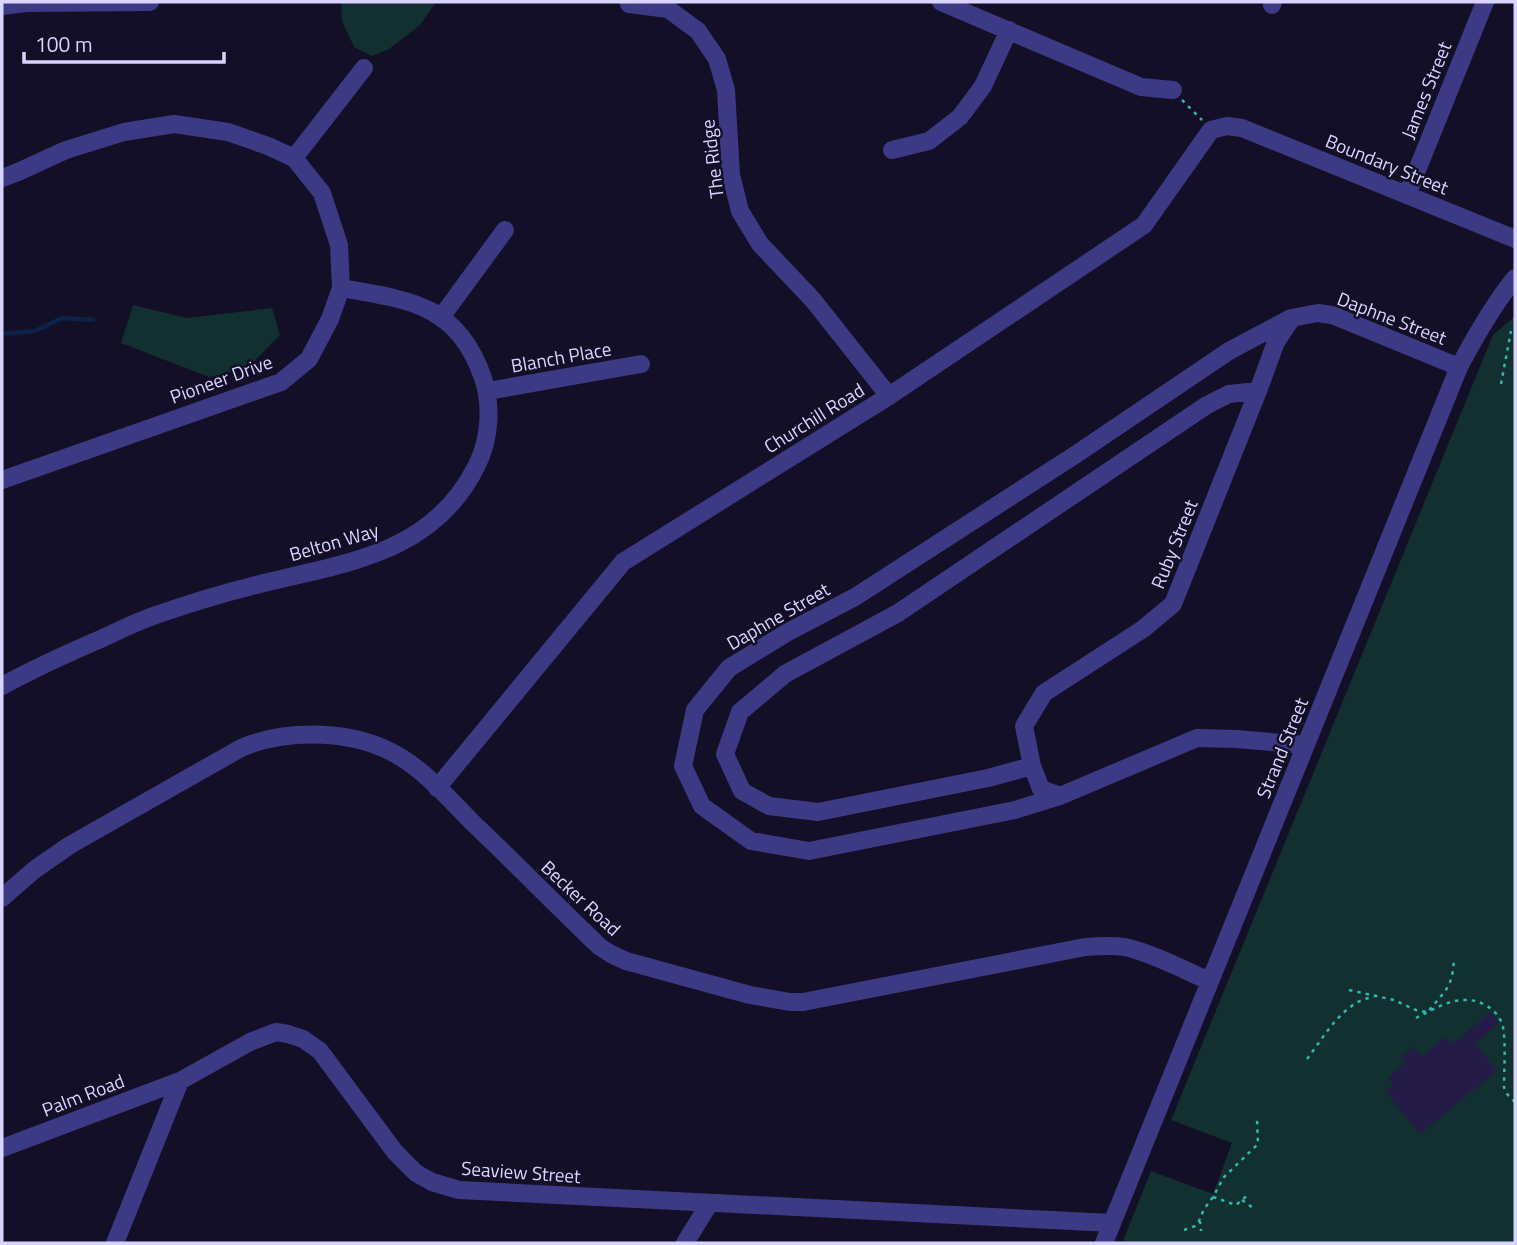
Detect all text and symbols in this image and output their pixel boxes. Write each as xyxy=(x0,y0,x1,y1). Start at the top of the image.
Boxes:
scale bar xyxy=(24,21,224,65)
text: 100 m xyxy=(35,28,92,60)
street label: James Street xyxy=(1393,37,1458,143)
street label: The Ridge xyxy=(692,118,731,200)
street label: Boundary Street xyxy=(1321,126,1453,202)
street label: Daphne Street xyxy=(1333,283,1451,352)
street label: Blanch Place xyxy=(508,333,613,380)
street label: Pioneer Drive xyxy=(166,347,276,410)
street label: Churchill Road xyxy=(758,375,870,460)
street label: Ruby Street xyxy=(1143,495,1205,593)
street label: Belton Way xyxy=(286,515,382,568)
street label: Daphne Street xyxy=(721,574,835,657)
street label: Strand Street xyxy=(1248,693,1315,803)
street label: Becker Road xyxy=(535,853,628,942)
street label: Palm Road xyxy=(37,1066,128,1124)
street label: Seaview Street xyxy=(460,1153,582,1190)

